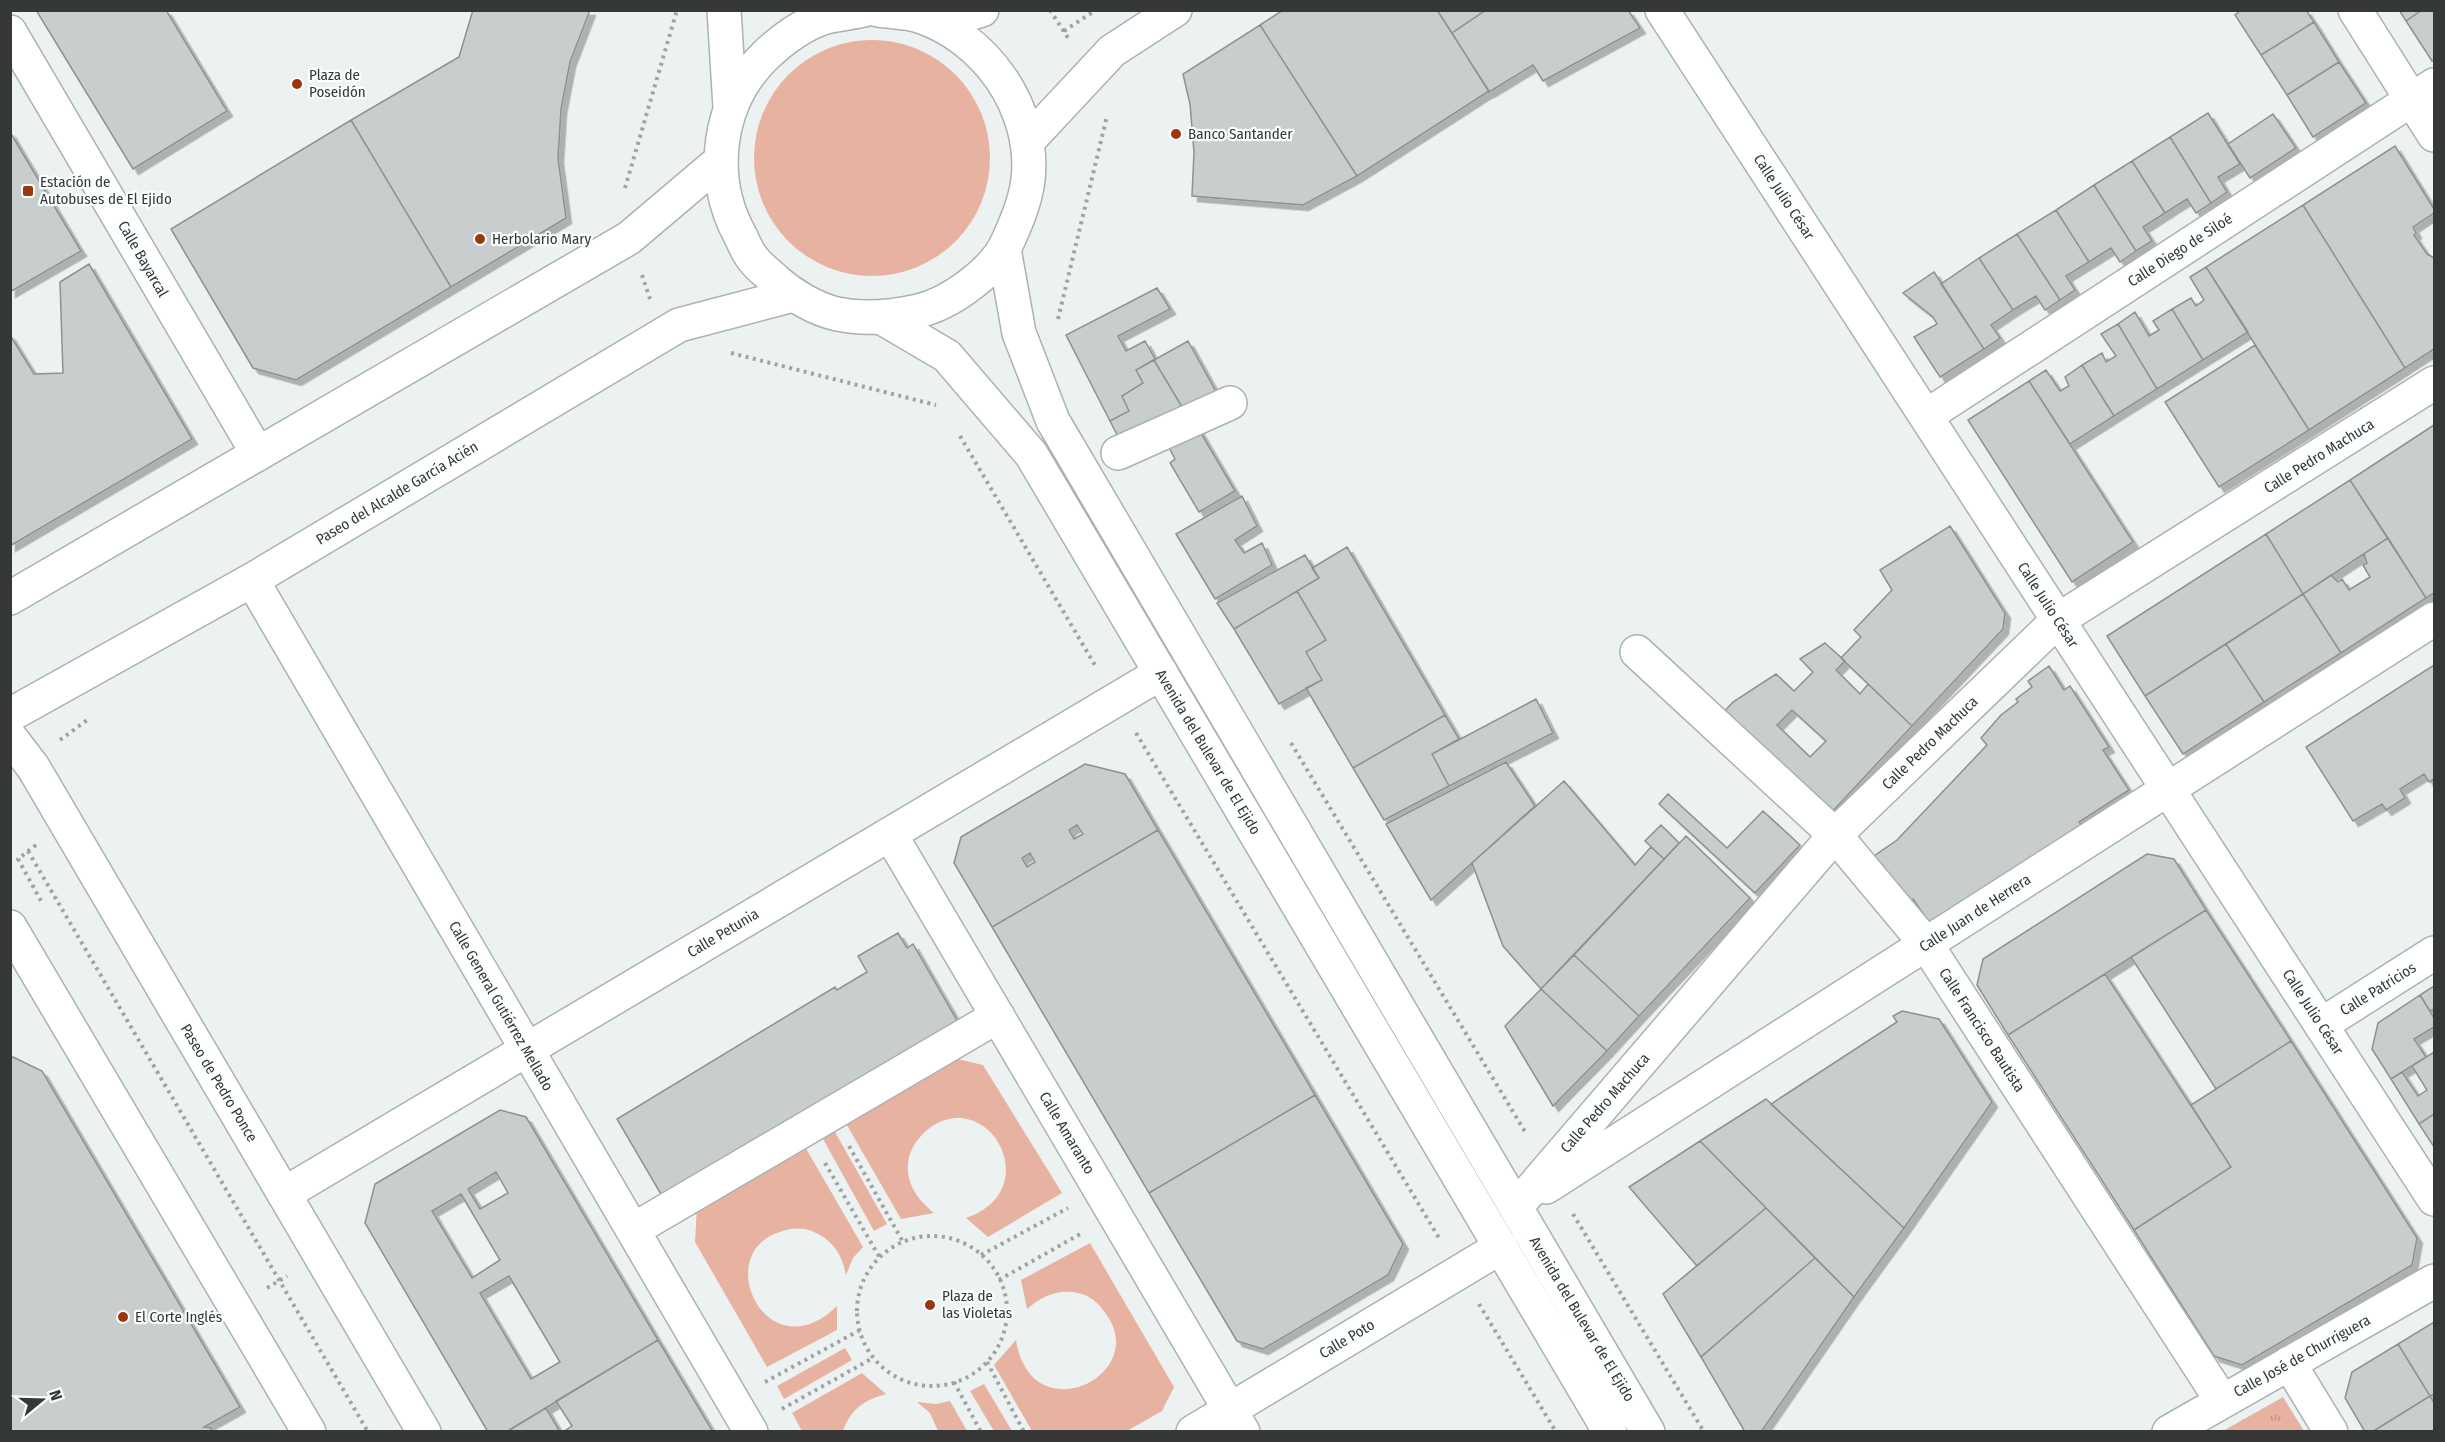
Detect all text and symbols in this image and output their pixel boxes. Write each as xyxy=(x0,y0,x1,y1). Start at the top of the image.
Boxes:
place label: Plaza de Poseidón xyxy=(309,66,366,101)
marker: Plaza de Poseidón xyxy=(290,77,304,91)
place label: Banco Santander xyxy=(1188,125,1293,143)
marker: Banco Santander xyxy=(1169,127,1183,141)
street label: Calle Julio César xyxy=(1750,151,1819,244)
place label: Estación de Autobuses de El Ejido xyxy=(40,173,172,208)
marker: Estación de Autobuses de El Ejido xyxy=(21,184,35,198)
street label: Calle Diego de Siloé xyxy=(2124,210,2236,290)
street label: Calle Bayarcal xyxy=(114,218,172,300)
place label: Herbolario Mary xyxy=(492,230,592,248)
marker: Herbolario Mary xyxy=(473,232,487,246)
street label: Calle Pedro Machuca xyxy=(2261,415,2377,497)
street label: Paseo del Alcalde García Acién xyxy=(313,437,481,549)
street label: Calle Julio César xyxy=(2014,559,2083,652)
street label: Avenida del Bulevar de El Ejido xyxy=(1152,666,1264,838)
street label: Calle Pedro Machuca xyxy=(1878,693,1982,793)
street label: Calle Juan de Herrera xyxy=(1916,870,2034,956)
street label: Calle Petunia xyxy=(684,905,762,961)
street label: Calle General Gutiérrez Mellado xyxy=(445,918,557,1094)
street label: Calle Patricios xyxy=(2337,959,2419,1019)
street label: Calle Francisco Bautista xyxy=(1935,965,2029,1095)
street label: Calle Julio César xyxy=(2279,966,2348,1059)
street label: Paseo de Pedro Ponce xyxy=(177,1021,261,1145)
street label: Calle Pedro Machuca xyxy=(1557,1049,1653,1157)
street label: Calle Amaranto xyxy=(1035,1089,1099,1178)
street label: Avenida del Bulevar de El Ejido xyxy=(1526,1233,1638,1405)
place label: Plaza de las Violetas xyxy=(942,1287,1012,1322)
marker: Plaza de las Violetas xyxy=(923,1298,937,1312)
place label: El Corte Inglés xyxy=(135,1308,222,1326)
marker: El Corte Inglés xyxy=(116,1310,130,1324)
street label: Calle José de Churriguera xyxy=(2231,1311,2373,1401)
street label: Calle Poto xyxy=(1316,1315,1378,1363)
north arrow xyxy=(12,1370,72,1430)
text: N xyxy=(45,1388,66,1403)

